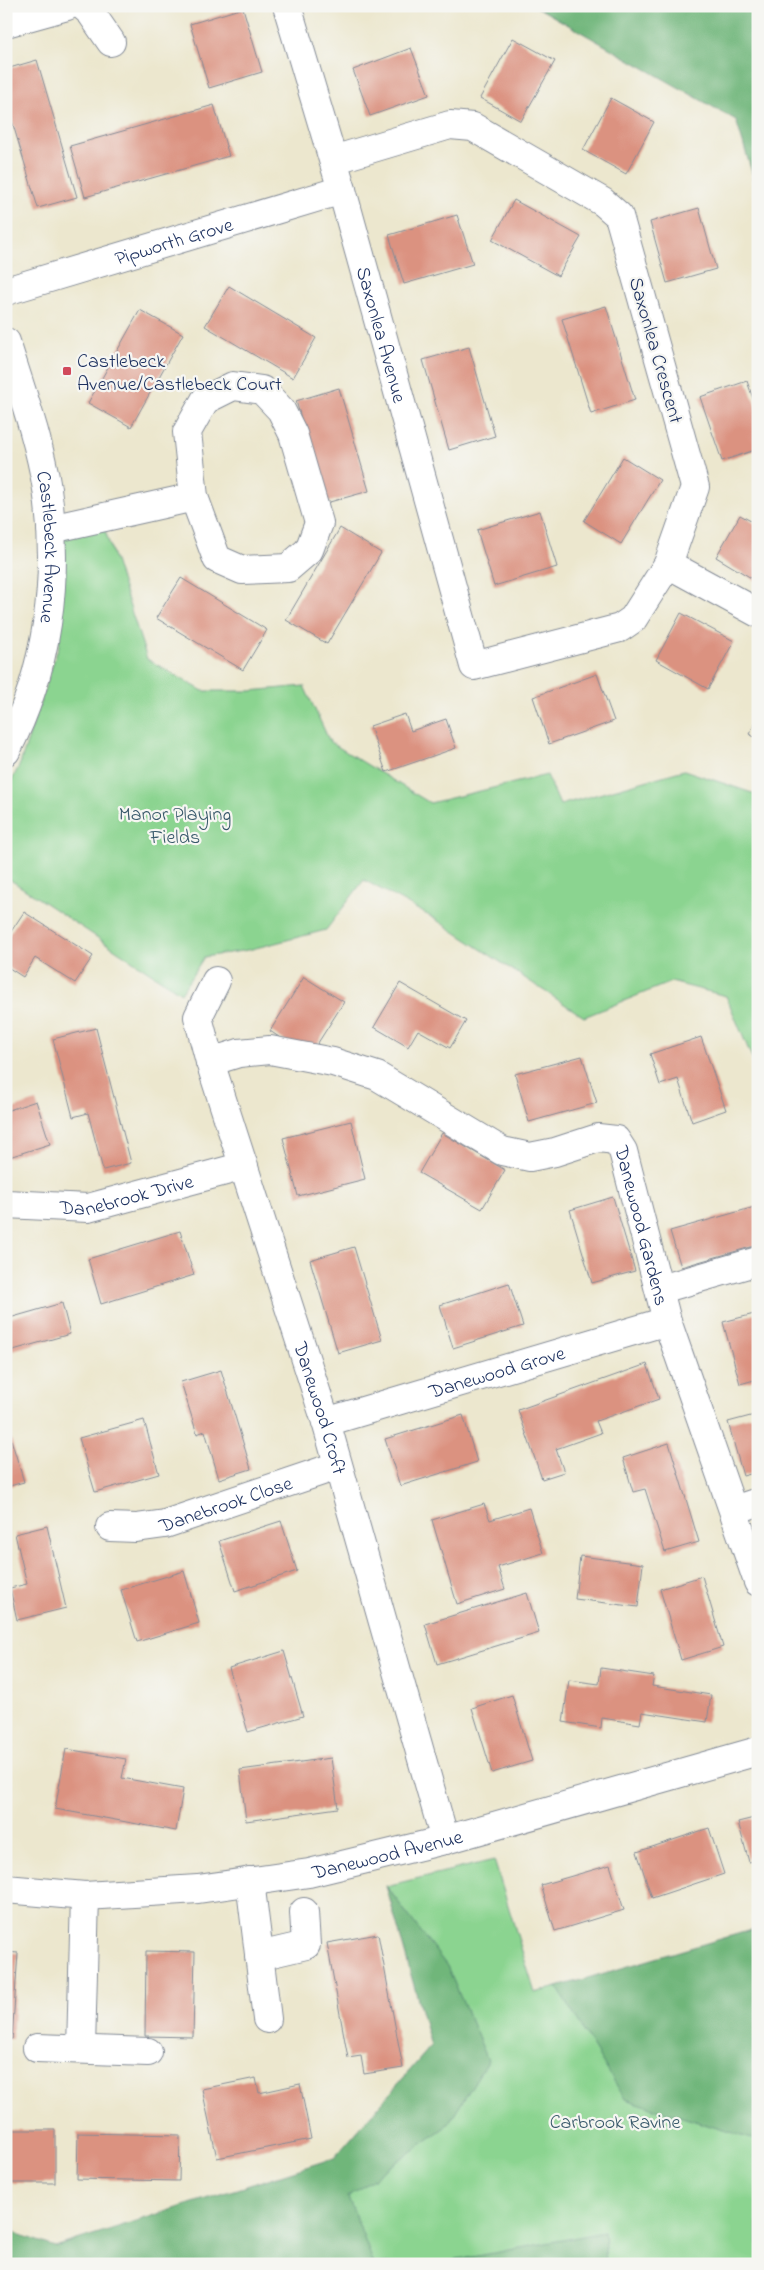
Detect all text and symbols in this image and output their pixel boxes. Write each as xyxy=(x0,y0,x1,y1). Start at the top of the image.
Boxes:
street label: Pipworth Grove xyxy=(112,212,237,274)
street label: Saxonlea Avenue xyxy=(347,264,412,407)
street label: Saxonlea Crescent xyxy=(620,274,689,428)
place label: Castlebeck Avenue/Castlebeck Court xyxy=(77,348,282,400)
marker: Castlebeck Avenue/Castlebeck Court xyxy=(61,365,73,377)
street label: Castlebeck Avenue xyxy=(27,469,64,625)
park label: Manor Playing Fields xyxy=(119,801,231,853)
street label: Danewood Gardens xyxy=(605,1142,674,1309)
street label: Danebrook Drive xyxy=(58,1168,197,1225)
street label: Danewood Croft xyxy=(284,1338,352,1478)
street label: Danewood Grove xyxy=(425,1340,569,1408)
street label: Danebrook Close xyxy=(155,1470,297,1542)
street label: Danewood Avenue xyxy=(308,1824,466,1889)
park label: Carbrook Ravine xyxy=(550,2109,680,2138)

